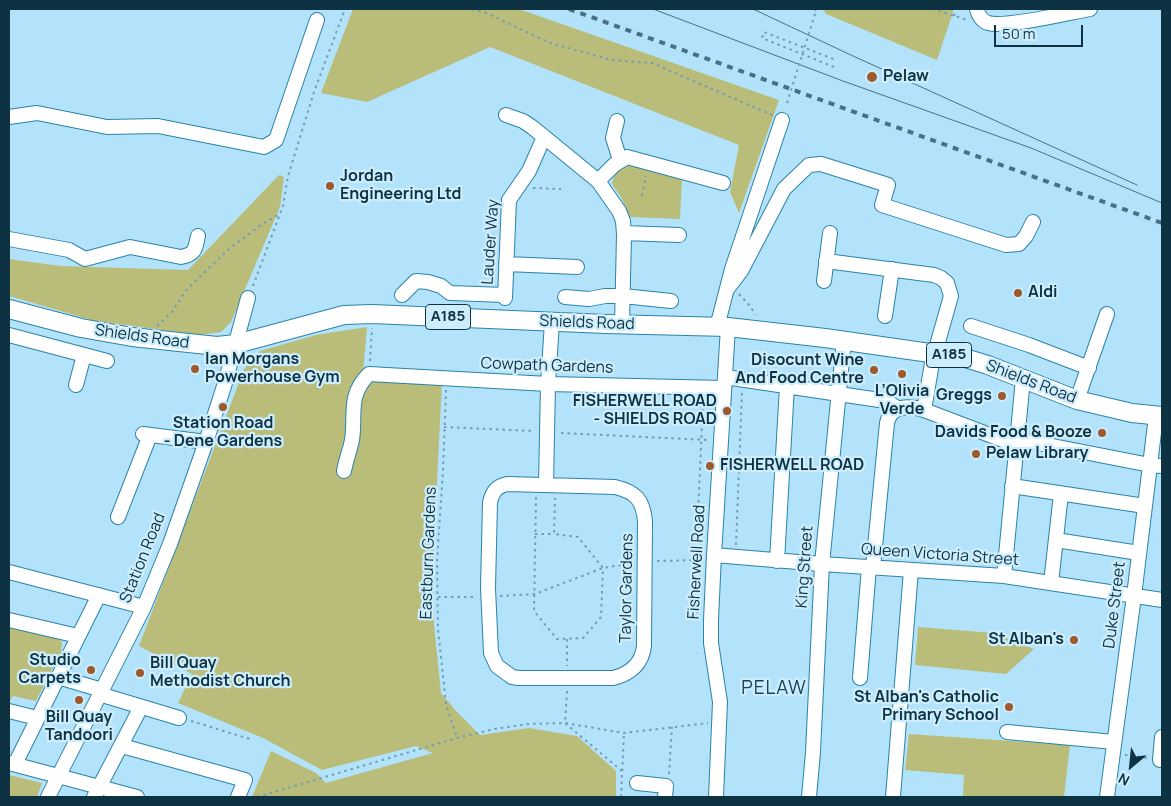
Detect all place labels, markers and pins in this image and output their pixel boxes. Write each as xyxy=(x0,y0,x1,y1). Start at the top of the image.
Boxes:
place label: Pelaw xyxy=(883,67,929,87)
marker: Pelaw xyxy=(865,70,879,84)
place label: Jordan Engineering Ltd xyxy=(340,167,461,205)
marker: Jordan Engineering Ltd xyxy=(324,180,336,192)
place label: Aldi xyxy=(1028,283,1058,303)
marker: Aldi xyxy=(1012,287,1024,299)
place label: Ian Morgans Powerhouse Gym xyxy=(205,350,340,388)
place label: Disocunt Wine And Food Centre xyxy=(735,351,864,389)
marker: Ian Morgans Powerhouse Gym xyxy=(189,363,201,375)
marker: Disocunt Wine And Food Centre xyxy=(868,364,880,376)
marker: L’Olivia Verde xyxy=(896,368,908,380)
place label: L’Olivia Verde xyxy=(875,382,929,420)
place label: Greggs xyxy=(936,386,992,406)
marker: Greggs xyxy=(996,390,1008,402)
place label: FISHERWELL ROAD - SHIELDS ROAD xyxy=(573,392,717,430)
marker: Station Road - Dene Gardens xyxy=(217,401,229,413)
marker: FISHERWELL ROAD - SHIELDS ROAD xyxy=(721,405,733,417)
place label: Station Road - Dene Gardens xyxy=(164,414,282,452)
place label: Davids Food & Booze xyxy=(935,423,1092,443)
marker: Davids Food & Booze xyxy=(1096,427,1108,439)
place label: Pelaw Library xyxy=(986,444,1088,464)
marker: Pelaw Library xyxy=(970,448,982,460)
place label: FISHERWELL ROAD xyxy=(720,456,864,476)
marker: FISHERWELL ROAD xyxy=(704,460,716,472)
place label: St Alban's xyxy=(988,630,1064,650)
marker: St Alban's xyxy=(1068,634,1080,646)
place label: Studio Carpets xyxy=(19,651,81,689)
place label: Bill Quay Methodist Church xyxy=(150,654,291,692)
marker: Studio Carpets xyxy=(85,664,97,676)
marker: Bill Quay Methodist Church xyxy=(134,667,146,679)
place label: St Alban's Catholic Primary School xyxy=(854,688,999,726)
marker: Bill Quay Tandoori xyxy=(73,694,85,706)
marker: St Alban's Catholic Primary School xyxy=(1003,701,1015,713)
place label: Bill Quay Tandoori xyxy=(45,708,113,746)

